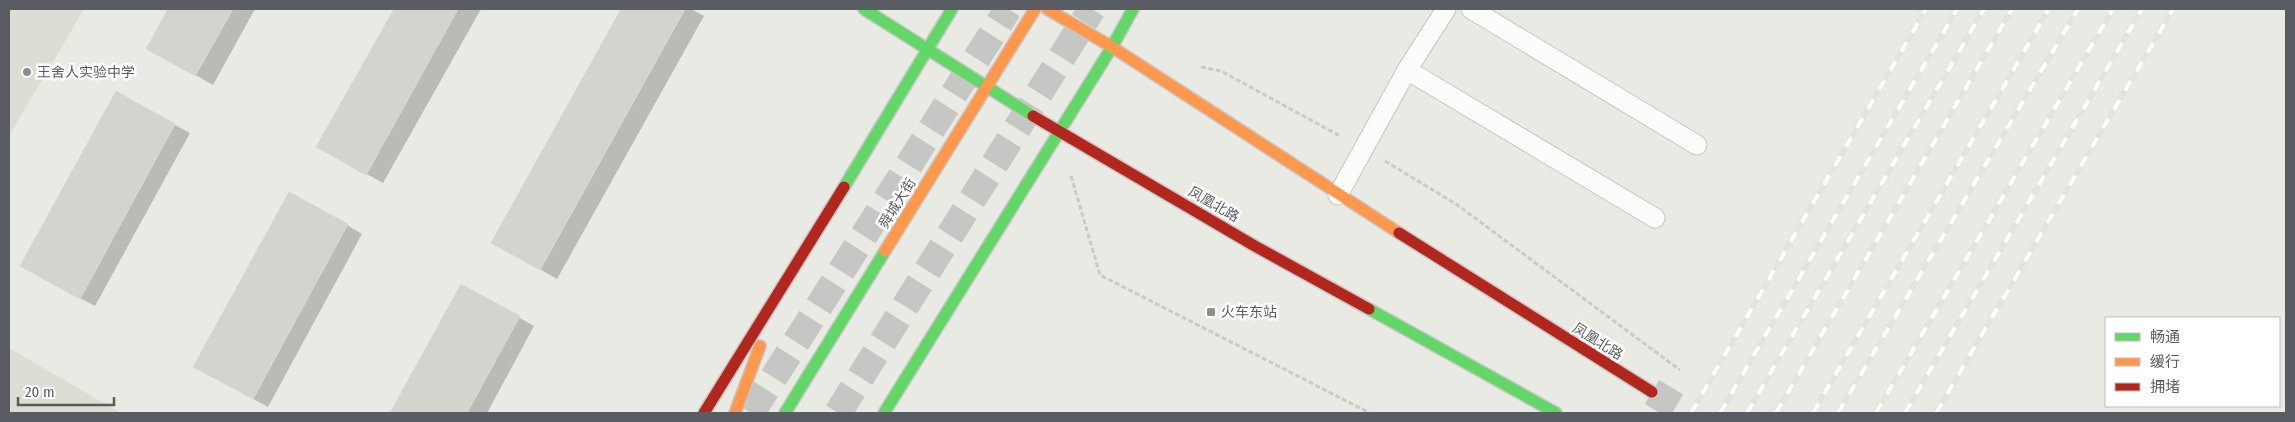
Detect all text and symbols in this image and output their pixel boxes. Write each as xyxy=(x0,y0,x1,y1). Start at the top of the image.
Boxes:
place label: 王舍人实验中学 xyxy=(37,64,135,81)
marker: 王舍人实验中学 xyxy=(21,66,33,78)
street label: 舜城大街 xyxy=(875,175,919,232)
street label: 凤凰北路 xyxy=(1185,183,1242,226)
place label: 火车东站 xyxy=(1221,304,1277,321)
marker: 火车东站 xyxy=(1205,306,1217,318)
legend xyxy=(2105,317,2280,407)
street label: 凤凰北路 xyxy=(1569,319,1626,363)
text: 畅通 xyxy=(2150,328,2180,346)
text: 缓行 xyxy=(2150,353,2180,371)
scale bar xyxy=(18,374,114,406)
text: 拥堵 xyxy=(2150,378,2180,396)
text: 20 m xyxy=(25,383,55,401)

